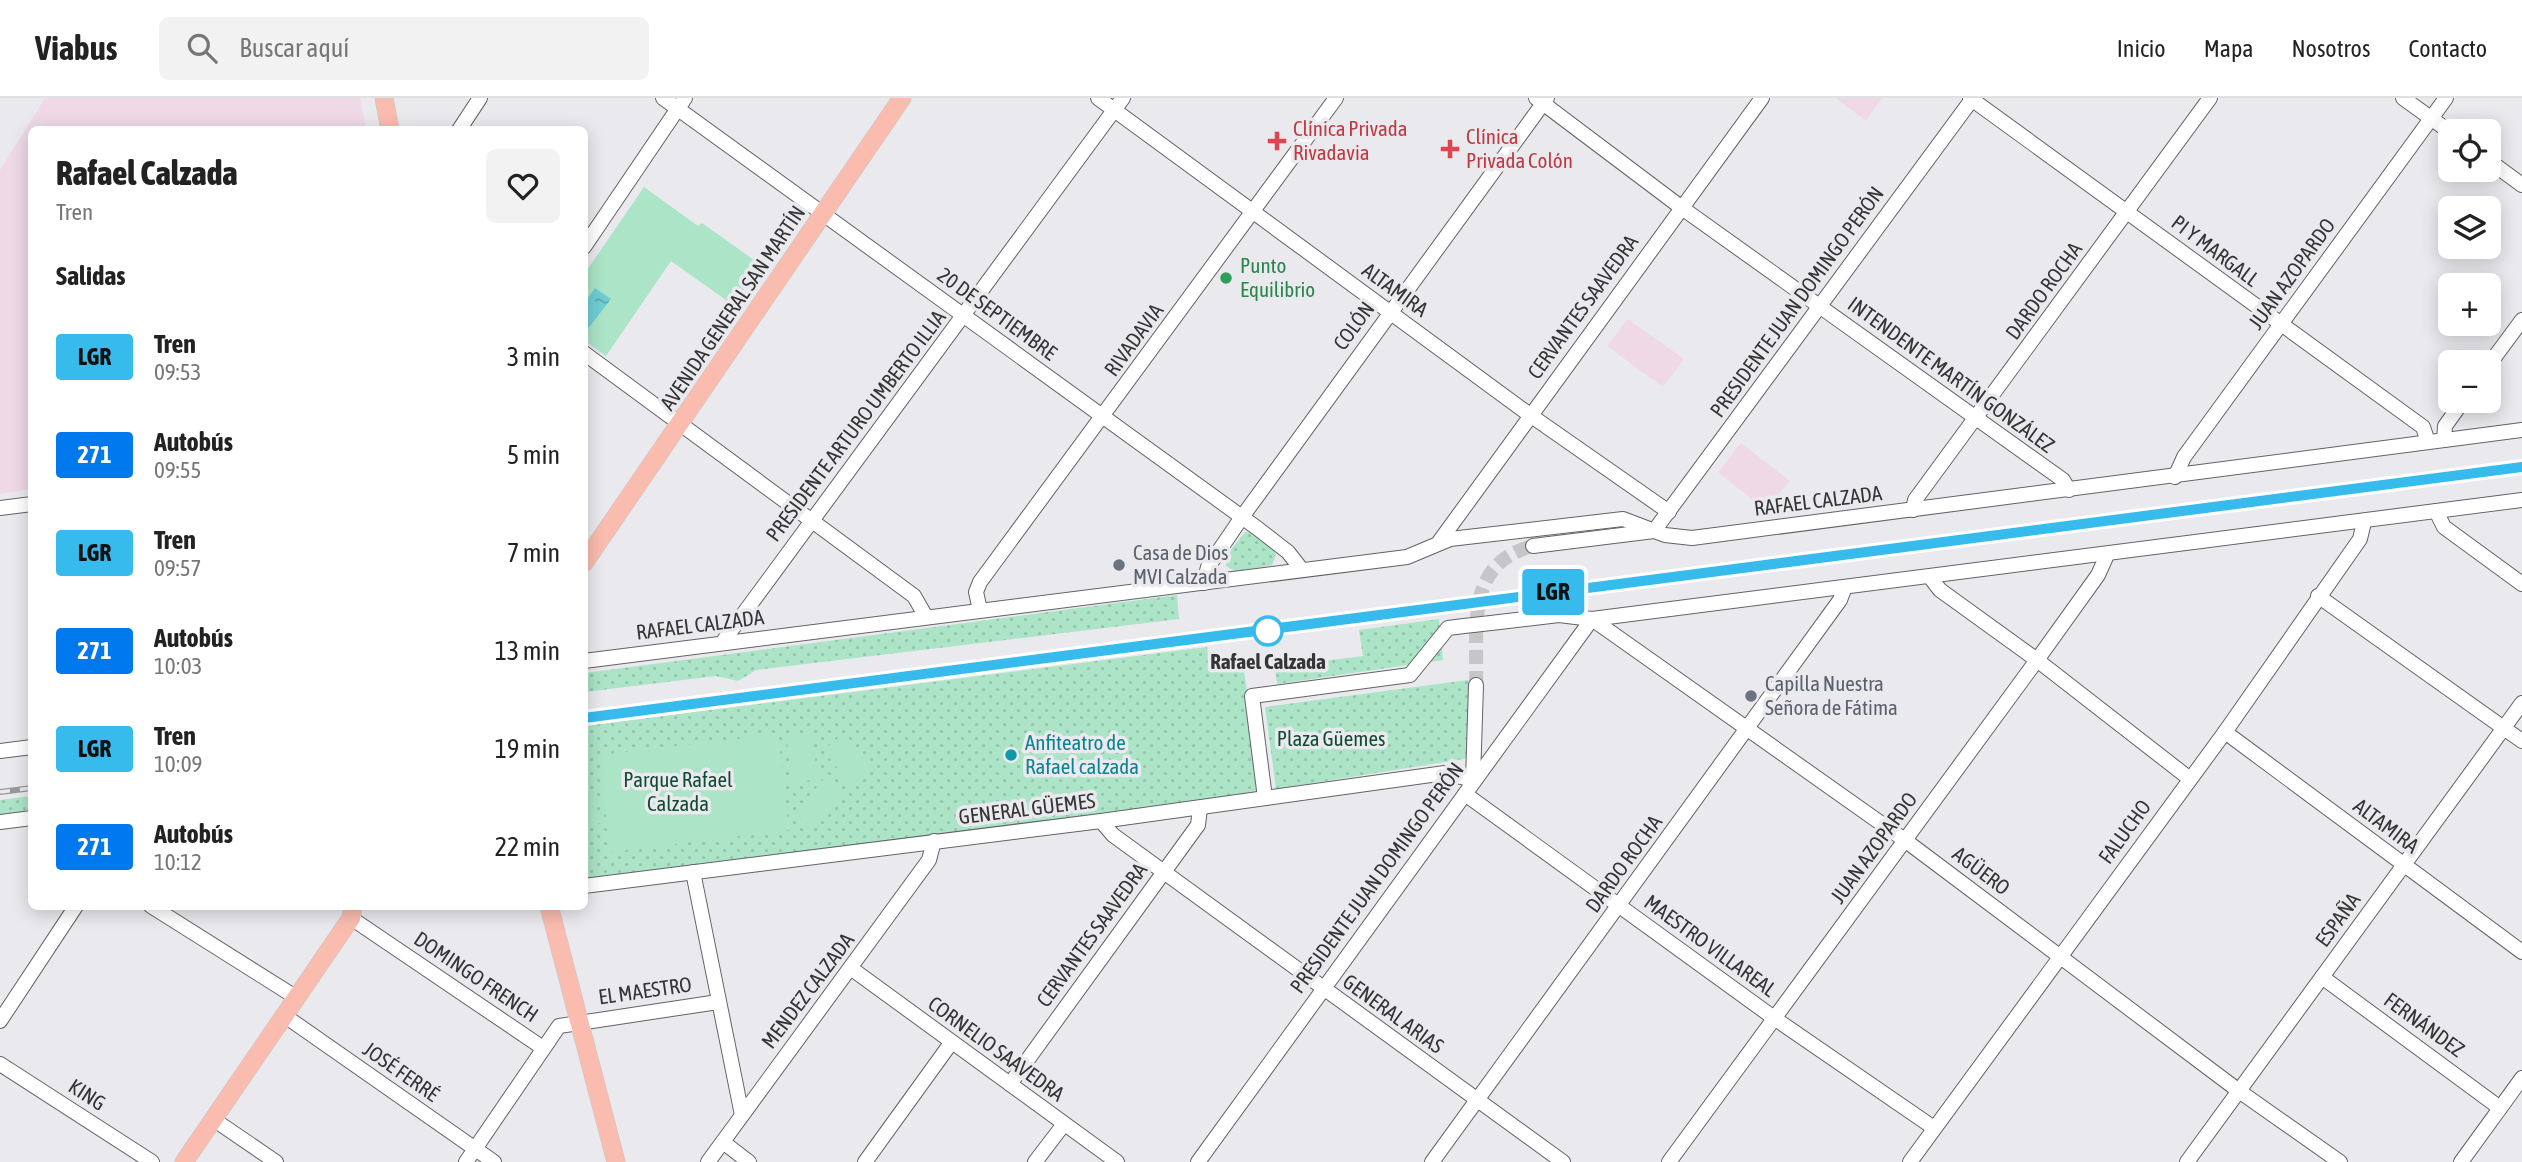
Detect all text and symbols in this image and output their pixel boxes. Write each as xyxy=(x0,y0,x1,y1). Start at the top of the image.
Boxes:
search box xyxy=(159,17,649,80)
text: Viabus xyxy=(35,29,117,67)
icon: search xyxy=(183,29,221,67)
text: Buscar aquí xyxy=(239,33,349,63)
text: Inicio xyxy=(2117,35,2166,62)
text: Mapa xyxy=(2204,35,2253,62)
text: Nosotros xyxy=(2291,35,2370,62)
text: Contacto xyxy=(2408,35,2487,62)
place label: Clínica Privada Rivadavia xyxy=(1293,116,1408,164)
map controls xyxy=(2438,119,2501,413)
button: locate xyxy=(2438,119,2501,182)
place label: Clínica Privada Colón xyxy=(1466,124,1573,172)
marker: Clínica Privada Rivadavia xyxy=(1267,131,1287,151)
marker: Clínica Privada Colón xyxy=(1440,139,1460,159)
button: heart xyxy=(486,149,560,223)
text: Rafael Calzada xyxy=(56,154,238,192)
street label: PRESIDENTE JUAN DOMINGO PERÓN xyxy=(1704,181,1888,421)
button: layers xyxy=(2438,196,2501,259)
text: Tren xyxy=(56,199,93,225)
street label: AVENIDA GENERAL SAN MARTÍN xyxy=(655,201,810,414)
street label: PI Y MARGALL xyxy=(2167,210,2264,291)
street label: JUAN AZOPARDO xyxy=(2243,213,2339,333)
street label: CERVANTES SAAVEDRA xyxy=(1522,229,1643,383)
street label: DARDO ROCHA xyxy=(2000,237,2087,344)
place label: Punto Equilibrio xyxy=(1240,253,1315,301)
street label: ALTAMIRA xyxy=(1358,257,1434,321)
text: Salidas xyxy=(56,261,125,291)
street label: 20 DE SEPTIEMBRE xyxy=(933,262,1062,364)
marker: Punto Equilibrio xyxy=(1218,270,1234,286)
button: + xyxy=(2438,273,2501,336)
street label: INTENDENTE MARTÍN GONZÁLEZ xyxy=(1844,291,2059,457)
street label: COLÓN xyxy=(1328,297,1379,354)
street label: RIVADAVIA xyxy=(1099,298,1168,380)
street label: PRESIDENTE ARTURO UMBERTO ILLIA xyxy=(760,305,950,546)
text: Tren xyxy=(154,329,196,359)
text: 3 min xyxy=(507,342,560,372)
text: LGR xyxy=(78,343,111,370)
button: − xyxy=(2438,350,2501,413)
text: 09:53 xyxy=(154,359,201,385)
text: Autobús xyxy=(154,427,233,457)
text: 5 min xyxy=(507,440,560,470)
text: 271 xyxy=(78,441,111,468)
text: 09:55 xyxy=(154,457,201,483)
street label: RAFAEL CALZADA xyxy=(1753,480,1884,520)
text: Tren xyxy=(154,525,196,555)
text: 7 min xyxy=(507,538,560,568)
text: LGR xyxy=(78,539,111,566)
place label: Casa de Dios MVI Calzada xyxy=(1133,540,1229,588)
text: 09:57 xyxy=(154,555,201,581)
marker: Casa de Dios MVI Calzada xyxy=(1111,557,1127,573)
line badge: LGR xyxy=(1513,569,1593,615)
text: LGR xyxy=(1536,578,1570,605)
street label: RAFAEL CALZADA xyxy=(635,604,766,644)
marker: Rafael Calzada xyxy=(1253,616,1283,646)
text: Autobús xyxy=(154,623,233,653)
text: 13 min xyxy=(495,636,560,666)
text: 271 xyxy=(78,637,111,664)
place label: Rafael Calzada xyxy=(1210,649,1326,673)
text: 10:03 xyxy=(154,653,202,679)
place label: Capilla Nuestra Señora de Fátima xyxy=(1765,671,1898,719)
marker: Capilla Nuestra Señora de Fátima xyxy=(1743,688,1759,704)
text: Tren xyxy=(154,721,196,751)
park label: Plaza Güemes xyxy=(1277,726,1385,750)
place label: Anfiteatro de Rafael calzada xyxy=(1025,730,1139,778)
text: 19 min xyxy=(495,734,560,764)
text: LGR xyxy=(78,735,111,762)
marker: Anfiteatro de Rafael calzada xyxy=(1003,747,1019,763)
text: 10:09 xyxy=(154,751,202,777)
street label: PRESIDENTE JUAN DOMINGO PERÓN xyxy=(1284,757,1468,997)
park label: Parque Rafael Calzada xyxy=(623,767,733,815)
street label: JUAN AZOPARDO xyxy=(1825,787,1921,907)
street label: GENERAL GÜEMES xyxy=(957,788,1097,828)
street label: ALTAMIRA xyxy=(2349,793,2424,858)
street label: FALUCHO xyxy=(2093,795,2155,868)
street label: DARDO ROCHA xyxy=(1580,810,1667,917)
text: Autobús xyxy=(154,819,233,849)
text: 22 min xyxy=(495,832,560,862)
text: 271 xyxy=(78,833,111,860)
street label: AGÜERO xyxy=(1948,841,2015,899)
text: 10:12 xyxy=(154,849,202,875)
street label: CERVANTES SAAVEDRA xyxy=(1031,857,1152,1011)
street label: ESPAÑA xyxy=(2310,887,2365,951)
street label: MAESTRO VILLAREAL xyxy=(1640,889,1781,1001)
street label: DOMINGO FRENCH xyxy=(410,926,543,1026)
street label: MENDEZ CALZADA xyxy=(756,927,859,1053)
street label: GENERAL ARIAS xyxy=(1339,969,1449,1058)
street label: EL MAESTRO xyxy=(597,972,693,1008)
street label: FERNÁNDEZ xyxy=(2380,987,2469,1061)
street label: CORNELIO SAAVEDRA xyxy=(924,991,1070,1106)
street label: JOSÉ FERRÉ xyxy=(359,1036,444,1106)
street label: KING xyxy=(65,1073,111,1115)

